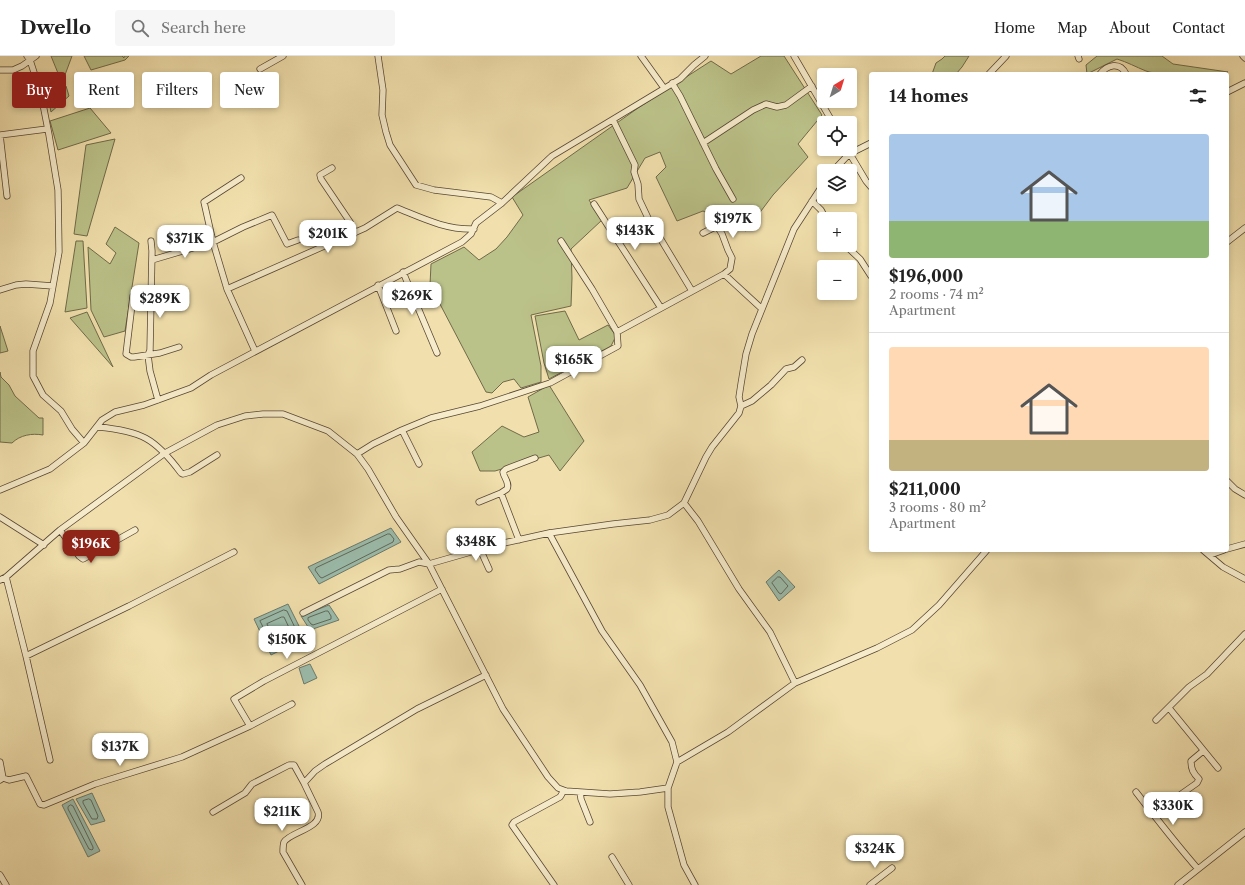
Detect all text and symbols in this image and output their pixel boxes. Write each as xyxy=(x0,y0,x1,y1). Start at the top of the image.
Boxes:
search box xyxy=(115,10,395,46)
text: Dwello xyxy=(20,16,91,39)
icon: search xyxy=(129,17,151,39)
text: Search here xyxy=(161,18,246,37)
text: Home xyxy=(994,19,1035,37)
text: Map xyxy=(1057,19,1087,37)
text: About xyxy=(1109,19,1150,37)
text: Contact xyxy=(1172,19,1225,37)
north arrow xyxy=(817,68,857,108)
map controls xyxy=(817,68,857,300)
chip: Buy xyxy=(12,72,66,108)
chip: Rent xyxy=(74,72,134,108)
chip: Filters xyxy=(142,72,212,108)
chip: New xyxy=(220,72,279,108)
icon: filters xyxy=(1187,85,1209,107)
text: 14 homes xyxy=(889,86,968,106)
button: locate xyxy=(817,116,857,156)
icon: home xyxy=(1013,160,1085,232)
button: layers xyxy=(817,164,857,204)
pin: $197K xyxy=(705,205,761,239)
text: $197K xyxy=(714,210,752,226)
button: + xyxy=(817,212,857,252)
pin: $143K xyxy=(607,217,663,251)
pin: $201K xyxy=(300,220,356,254)
text: $143K xyxy=(616,222,654,238)
pin: $371K xyxy=(157,225,213,259)
text: $201K xyxy=(308,225,348,241)
text: $371K xyxy=(166,230,204,246)
button: − xyxy=(817,260,857,300)
text: $196,000 xyxy=(889,266,963,286)
pin: $269K xyxy=(384,282,440,316)
pin: $289K xyxy=(132,285,188,319)
text: 2 rooms · 74 m² xyxy=(889,286,984,302)
text: $269K xyxy=(392,287,432,303)
text: $289K xyxy=(139,290,181,306)
text: Apartment xyxy=(889,302,956,318)
pin: $165K xyxy=(546,346,602,380)
text: $165K xyxy=(555,351,593,367)
icon: home xyxy=(1013,373,1085,445)
text: $211,000 xyxy=(889,479,961,499)
text: 3 rooms · 80 m² xyxy=(889,499,986,515)
text: Apartment xyxy=(889,515,956,531)
pin: $348K xyxy=(448,528,504,562)
pin: $196K xyxy=(63,530,119,564)
text: $348K xyxy=(456,533,496,549)
text: $196K xyxy=(71,535,111,551)
pin: $150K xyxy=(259,626,315,660)
text: $150K xyxy=(268,631,306,647)
pin: $137K xyxy=(92,733,148,767)
text: $137K xyxy=(101,738,139,754)
pin: $330K xyxy=(1145,792,1201,826)
text: $330K xyxy=(1153,797,1193,813)
pin: $211K xyxy=(254,798,310,832)
text: $211K xyxy=(263,803,301,819)
pin: $324K xyxy=(847,835,903,869)
text: $324K xyxy=(855,840,895,856)

